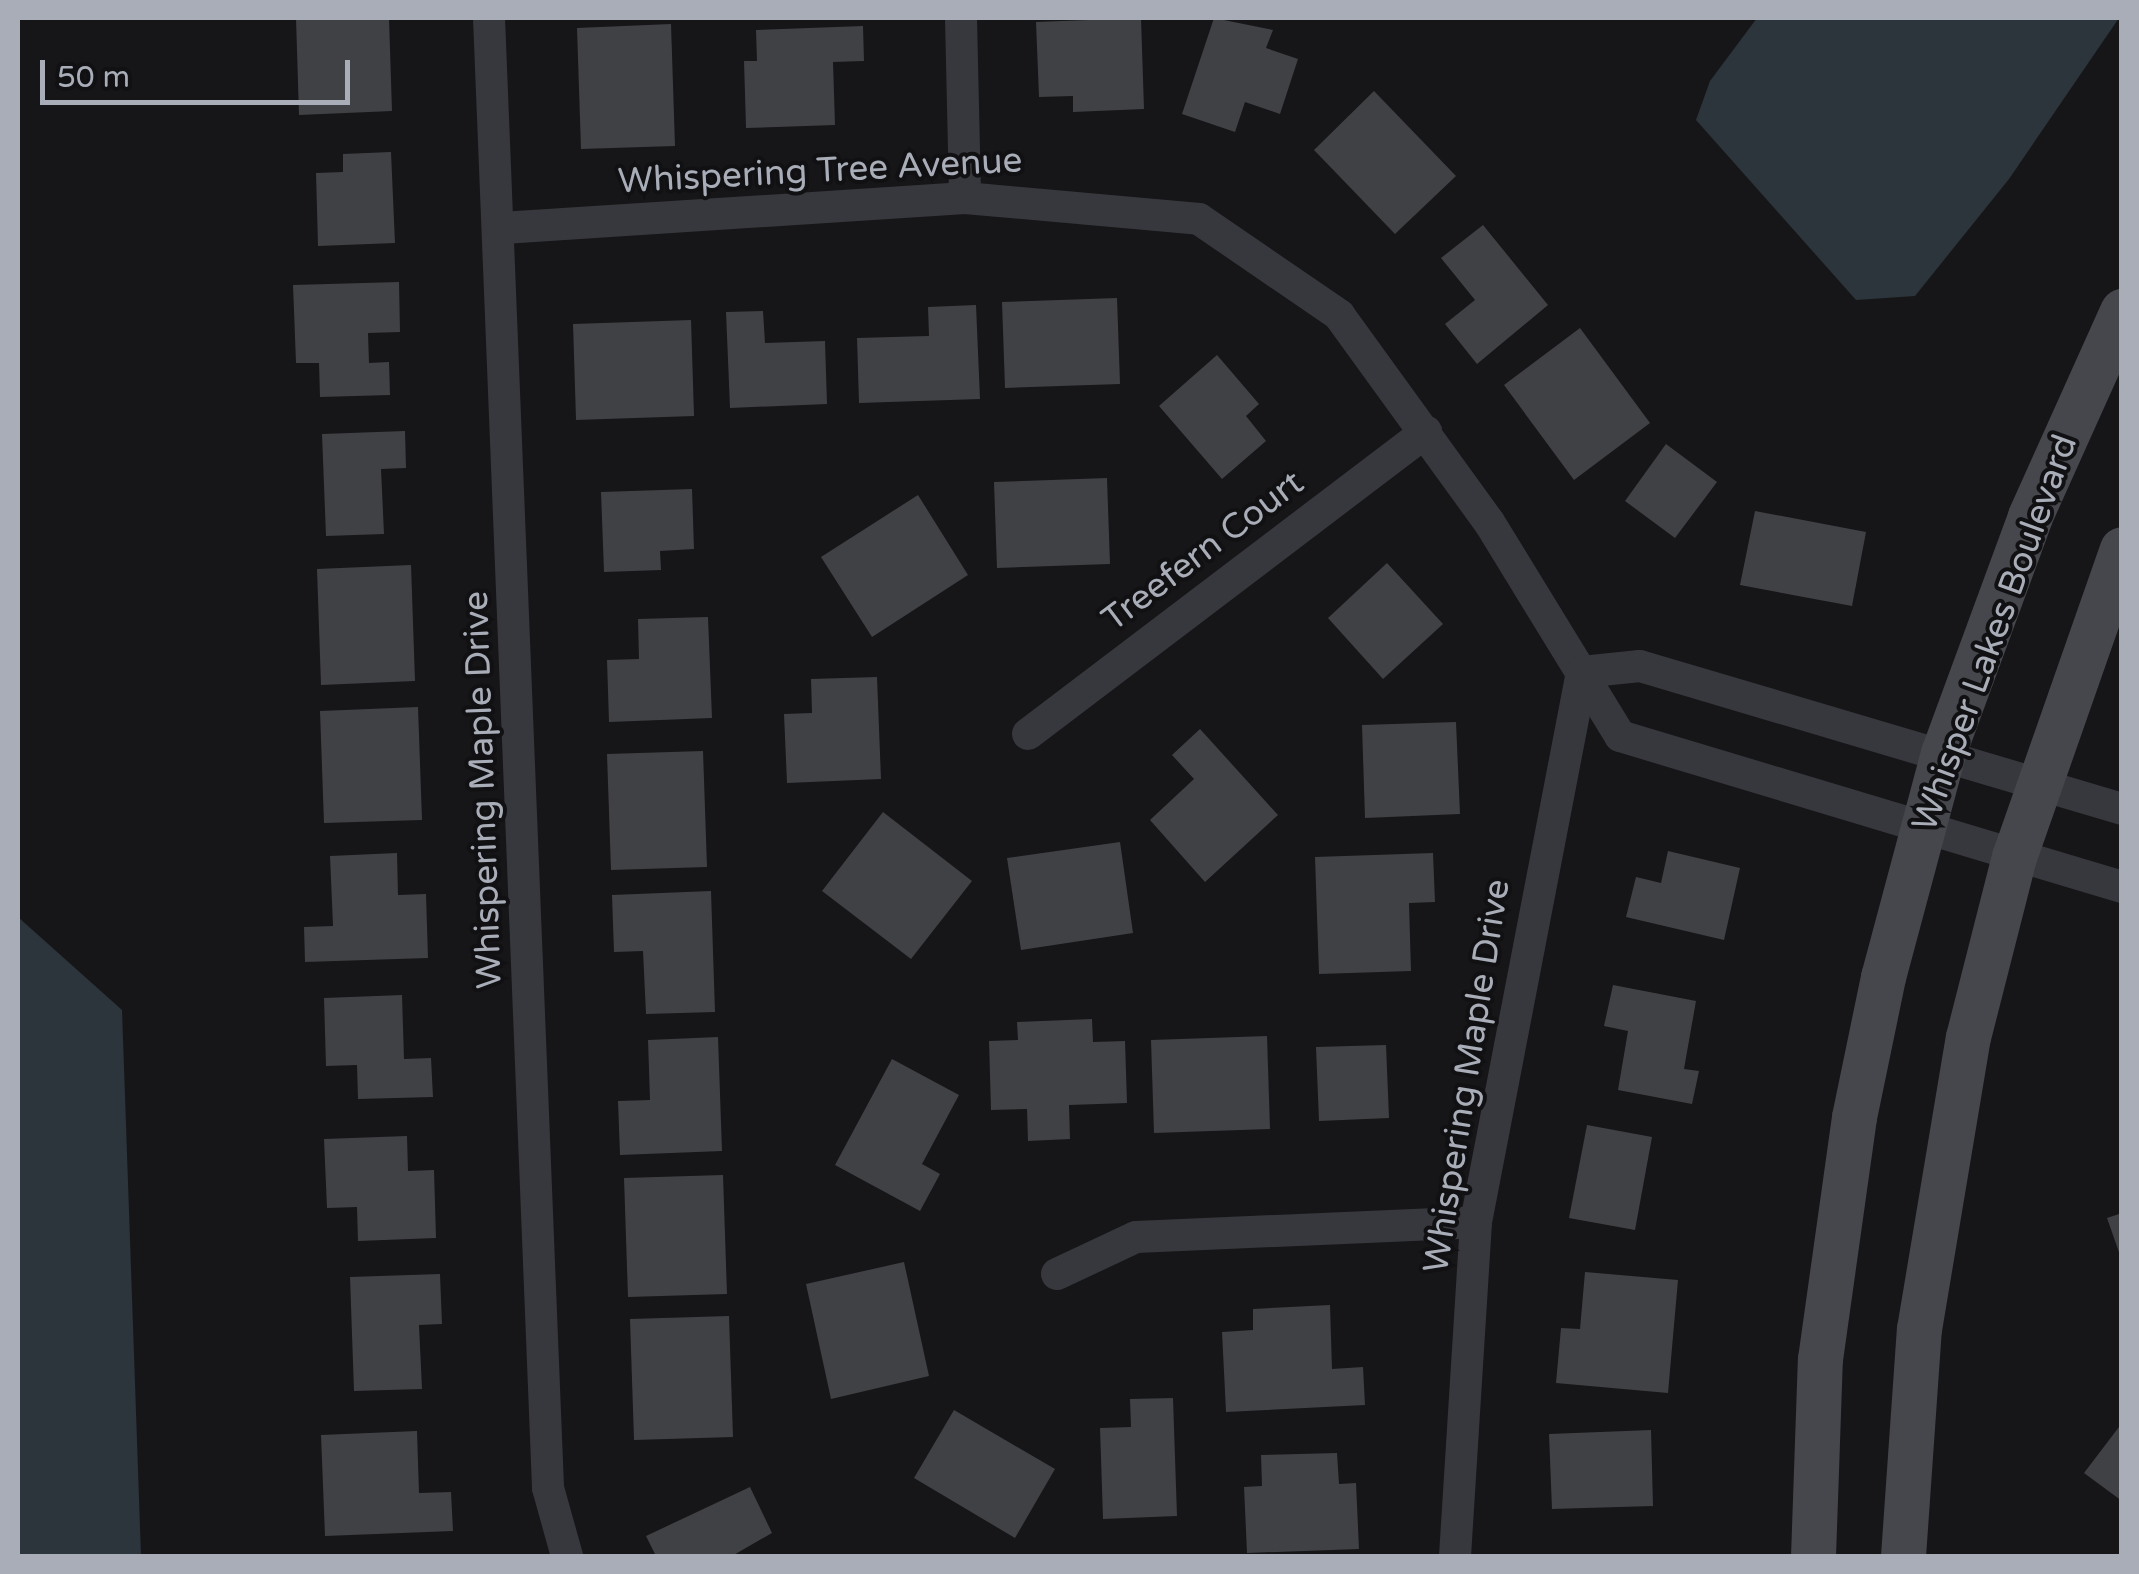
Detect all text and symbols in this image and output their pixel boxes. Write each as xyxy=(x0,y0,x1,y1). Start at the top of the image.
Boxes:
scale bar xyxy=(45,40,355,102)
text: 50 m xyxy=(57,59,130,96)
street label: Whispering Tree Avenue xyxy=(617,139,1023,203)
street label: Whisper Lakes Boulevard xyxy=(1904,429,2086,837)
street label: Treefern Court xyxy=(1094,462,1312,640)
street label: Whispering Maple Drive xyxy=(455,590,511,990)
street label: Whispering Maple Drive xyxy=(1415,876,1519,1276)

